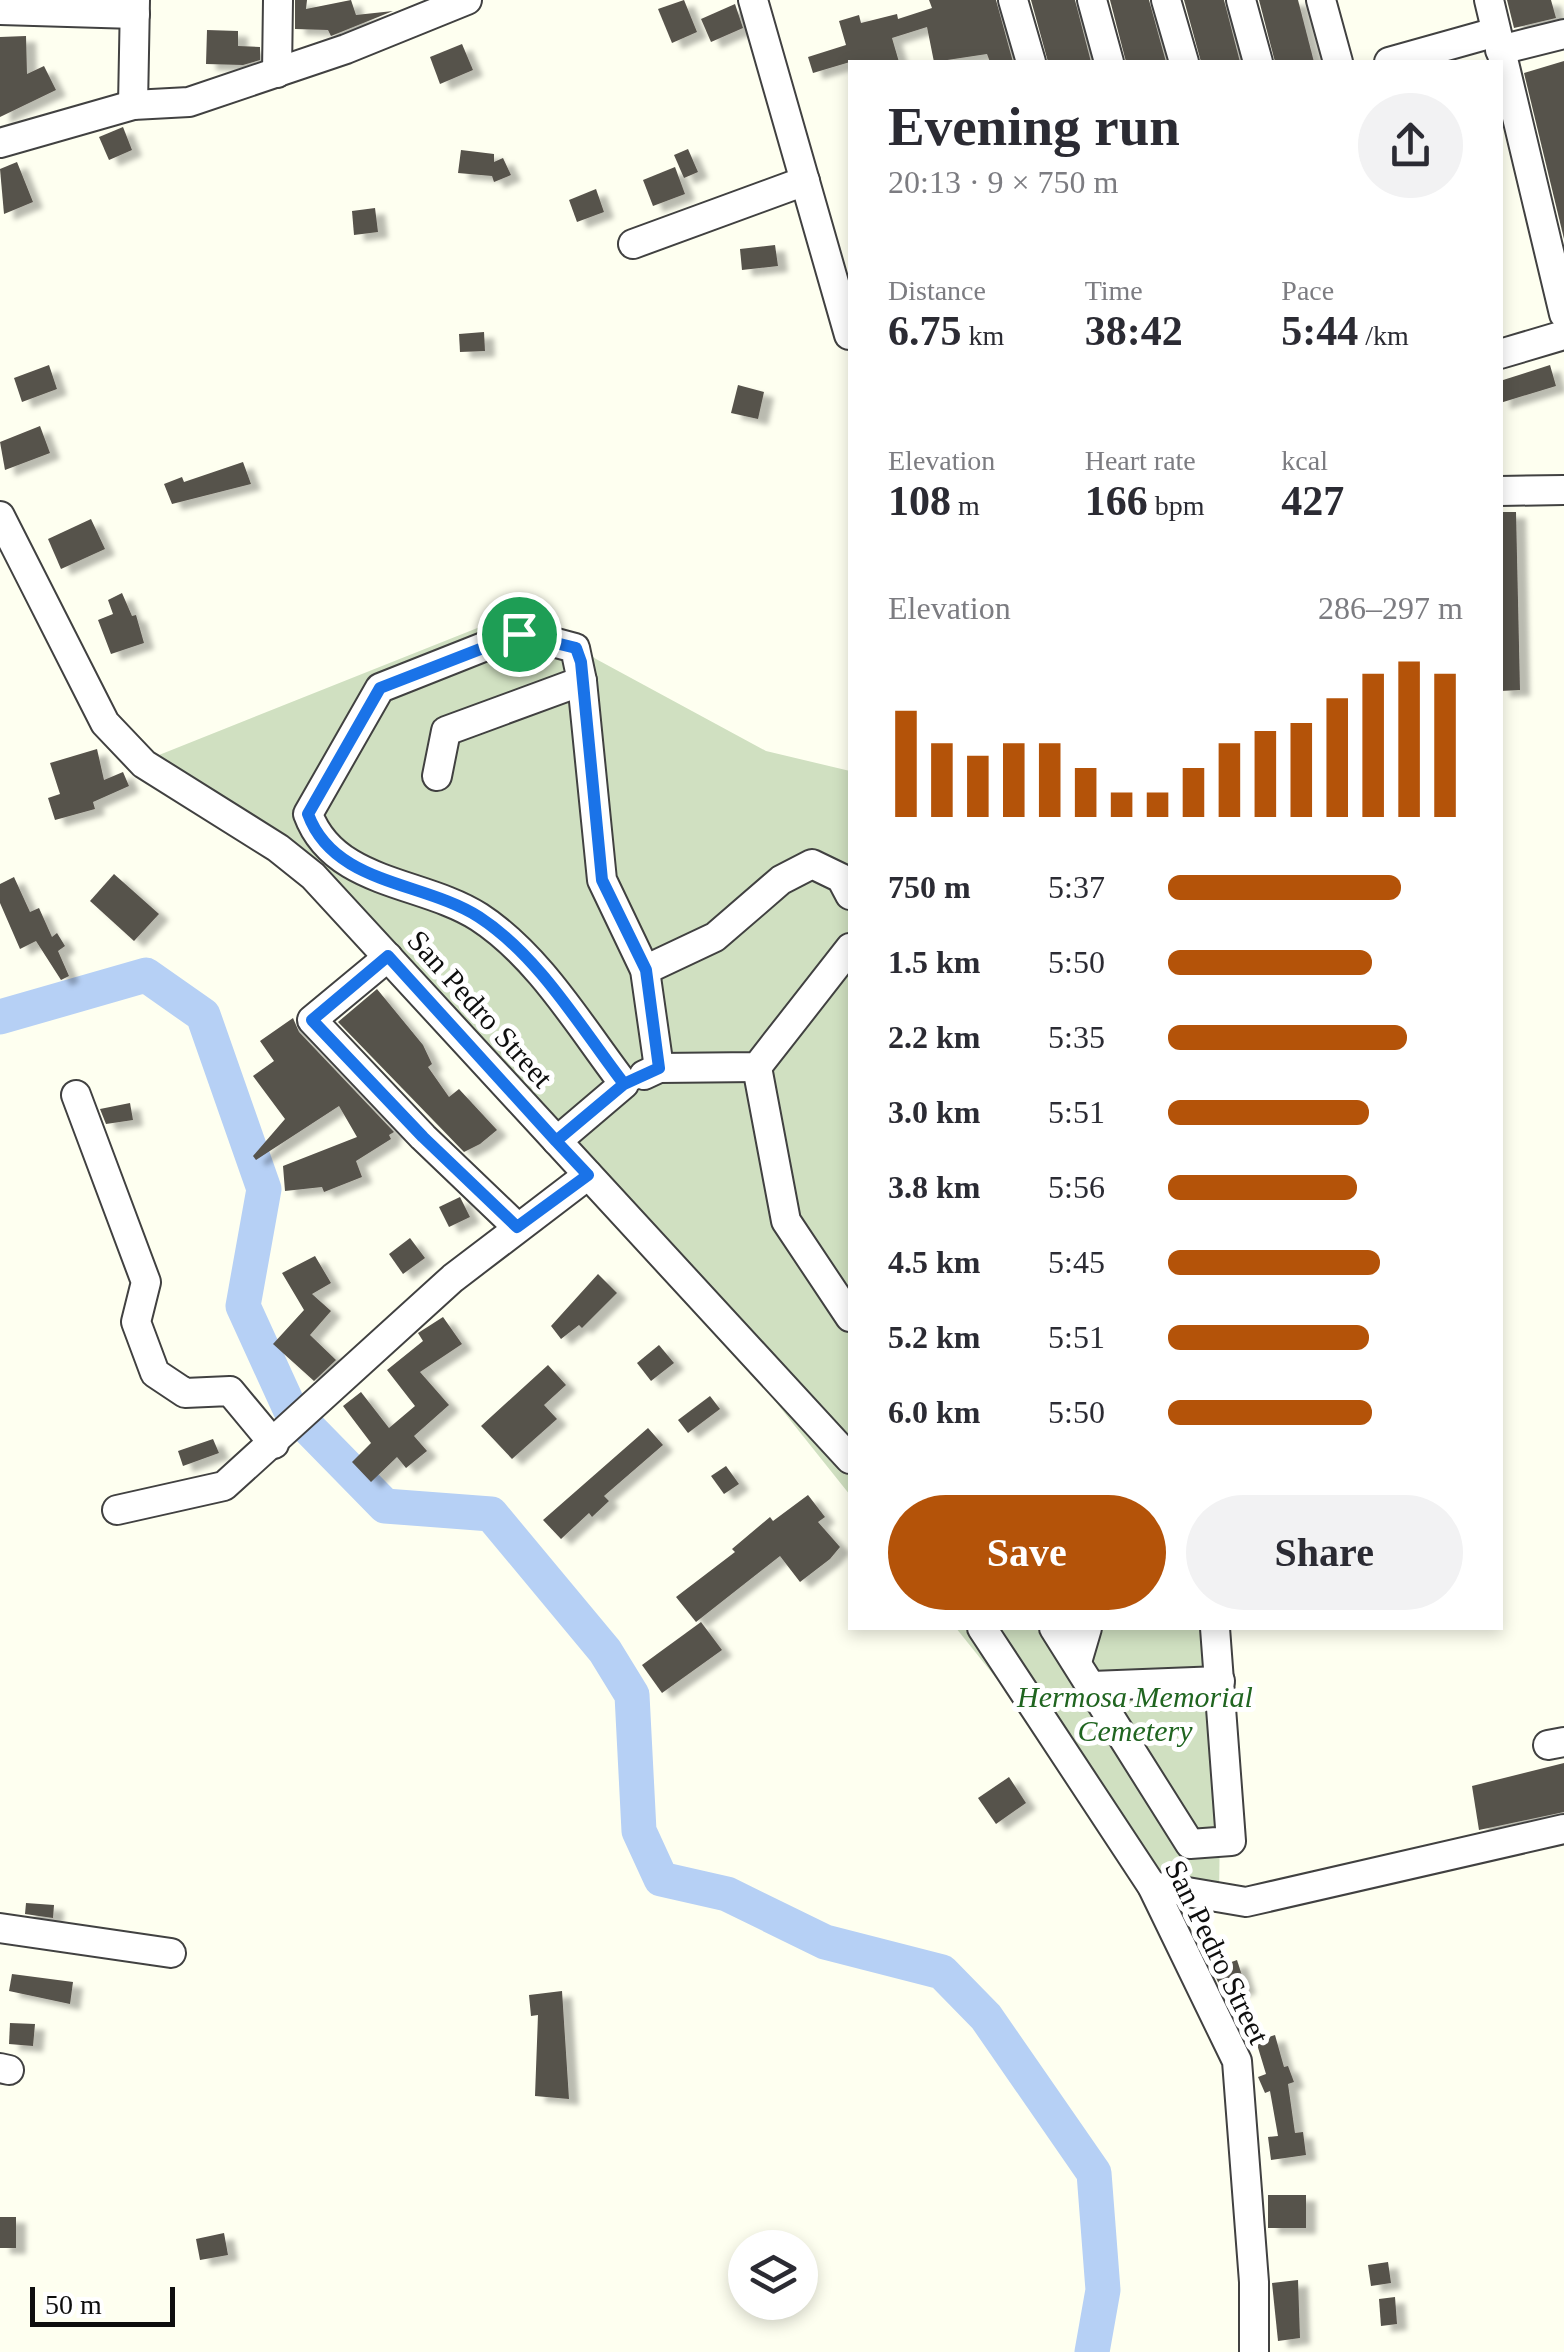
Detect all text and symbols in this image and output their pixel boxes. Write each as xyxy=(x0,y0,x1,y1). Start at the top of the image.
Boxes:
button: share xyxy=(1358,93,1463,198)
text: Evening run xyxy=(888,96,1180,157)
text: 20:13 · 9 × 750 m xyxy=(888,164,1118,200)
text: Distance xyxy=(888,275,986,306)
text: Time xyxy=(1085,275,1143,306)
text: Pace xyxy=(1281,275,1334,306)
text: 6.75 xyxy=(888,308,962,354)
text: 38:42 xyxy=(1085,308,1183,354)
text: 5:44 xyxy=(1281,308,1358,354)
text: km xyxy=(962,320,1004,351)
text: /km xyxy=(1358,320,1409,351)
text: Elevation xyxy=(888,445,995,476)
text: Heart rate xyxy=(1085,445,1196,476)
text: kcal xyxy=(1281,445,1328,476)
text: 108 xyxy=(888,478,951,524)
text: 166 xyxy=(1085,478,1148,524)
text: 427 xyxy=(1281,478,1344,524)
text: m xyxy=(951,490,980,521)
text: bpm xyxy=(1148,490,1204,521)
text: Elevation xyxy=(888,590,1011,626)
text: 286–297 m xyxy=(1318,590,1463,626)
pin xyxy=(477,592,562,677)
icon: arrive xyxy=(492,607,547,662)
text: 750 m xyxy=(888,869,971,905)
text: 5:37 xyxy=(1048,869,1105,905)
street label: San Pedro Street xyxy=(401,923,560,1095)
text: 1.5 km xyxy=(888,944,980,980)
text: 5:50 xyxy=(1048,944,1105,980)
text: 2.2 km xyxy=(888,1019,980,1055)
text: 5:35 xyxy=(1048,1019,1105,1055)
text: 3.0 km xyxy=(888,1094,980,1130)
text: 5:51 xyxy=(1048,1094,1105,1130)
text: 3.8 km xyxy=(888,1169,980,1205)
text: 5:56 xyxy=(1048,1169,1105,1205)
text: 4.5 km xyxy=(888,1244,980,1280)
text: 5:45 xyxy=(1048,1244,1105,1280)
text: 5.2 km xyxy=(888,1319,980,1355)
text: 5:51 xyxy=(1048,1319,1105,1355)
text: 6.0 km xyxy=(888,1394,980,1430)
text: 5:50 xyxy=(1048,1394,1105,1430)
button: Save xyxy=(888,1495,1166,1610)
button: Share xyxy=(1186,1495,1463,1610)
park label: Hermosa Memorial Cemetery xyxy=(1016,1680,1253,1747)
street label: San Pedro Street xyxy=(1159,1855,1276,2049)
map controls xyxy=(728,2230,818,2320)
button: layers xyxy=(728,2230,818,2320)
scale bar xyxy=(30,2282,175,2326)
text: 50 m xyxy=(45,2289,102,2320)

